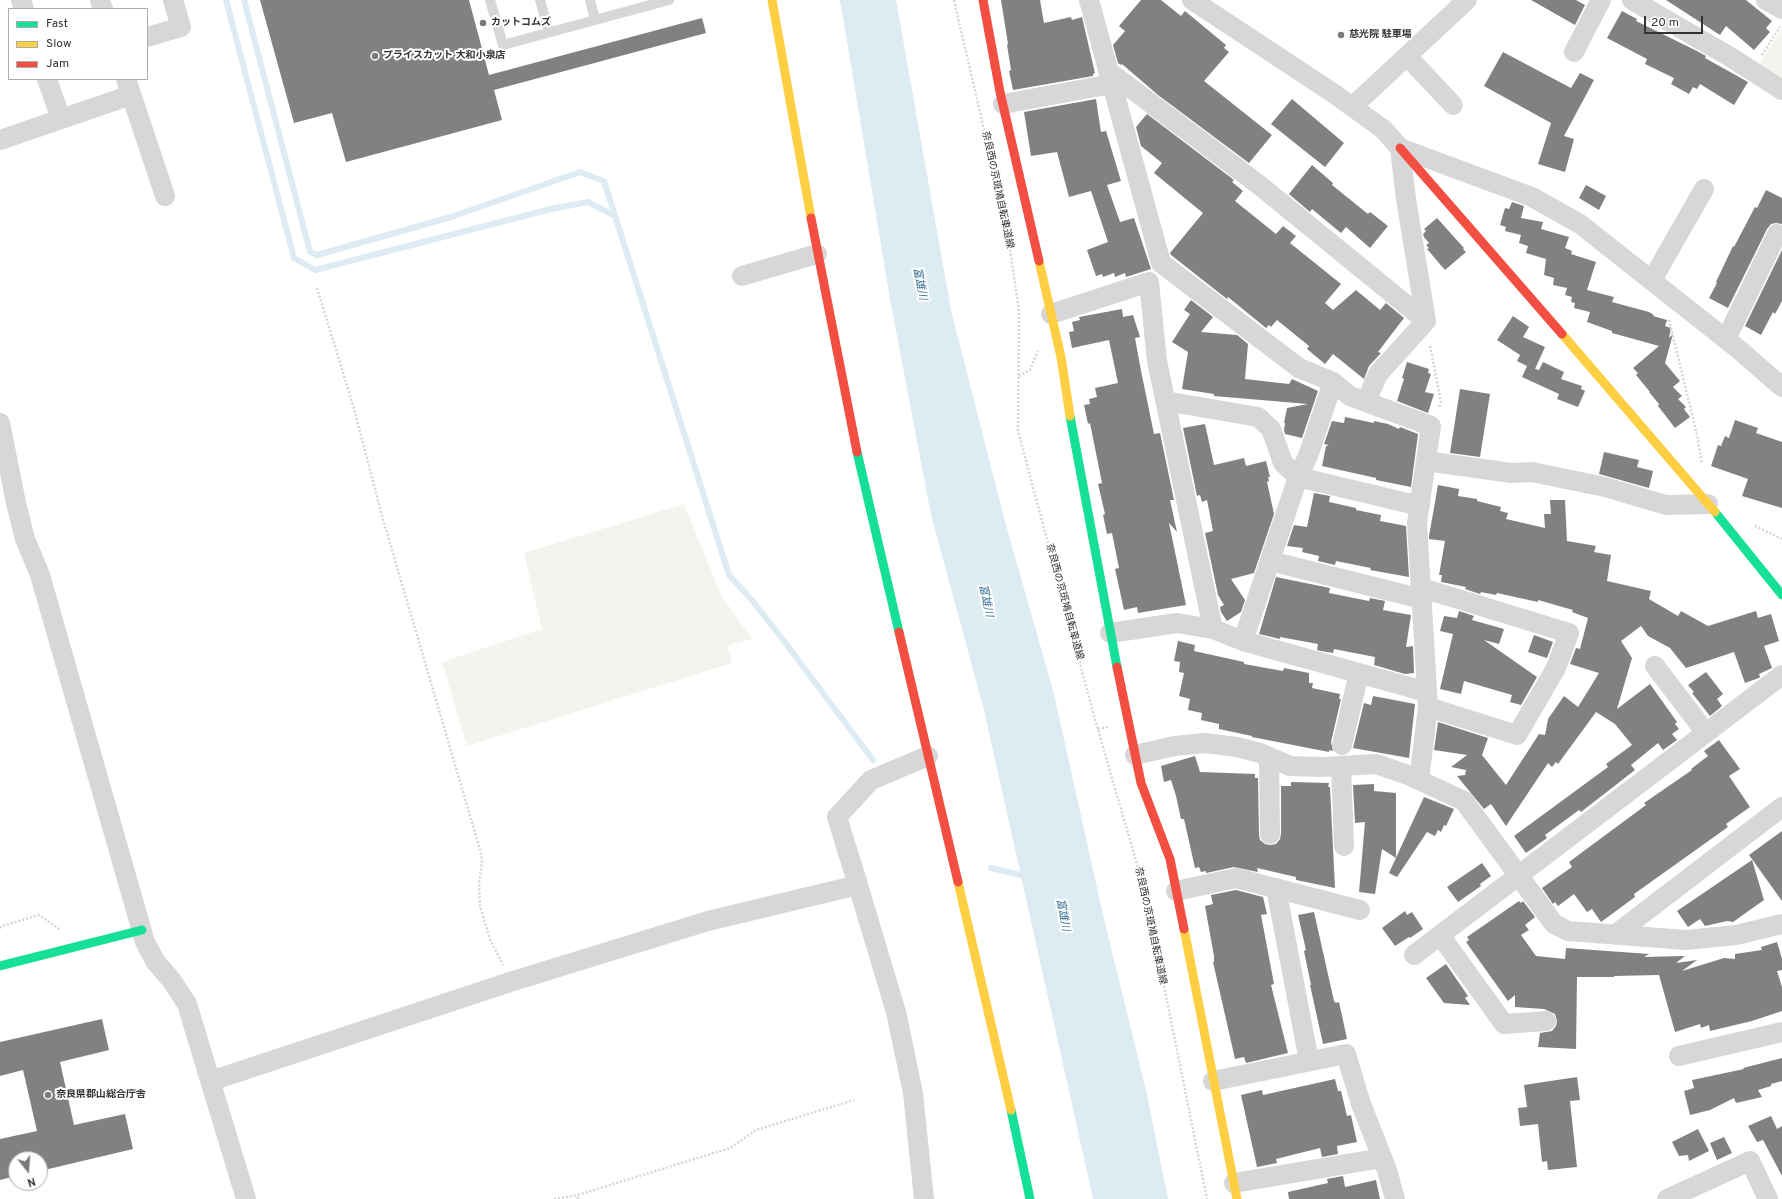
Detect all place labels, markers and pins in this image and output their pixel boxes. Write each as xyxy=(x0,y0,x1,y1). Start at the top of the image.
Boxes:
place label: カットコムズ xyxy=(491,17,551,29)
marker: カットコムズ xyxy=(478,18,488,28)
place label: 慈光院 駐車場 xyxy=(1349,29,1411,41)
marker: 慈光院 駐車場 xyxy=(1336,30,1346,40)
place label: プライスカット 大和小泉店 xyxy=(383,50,505,62)
marker: プライスカット 大和小泉店 xyxy=(370,51,380,61)
place label: 奈良県郡山総合庁舎 xyxy=(56,1089,146,1101)
marker: 奈良県郡山総合庁舎 xyxy=(43,1090,53,1100)

